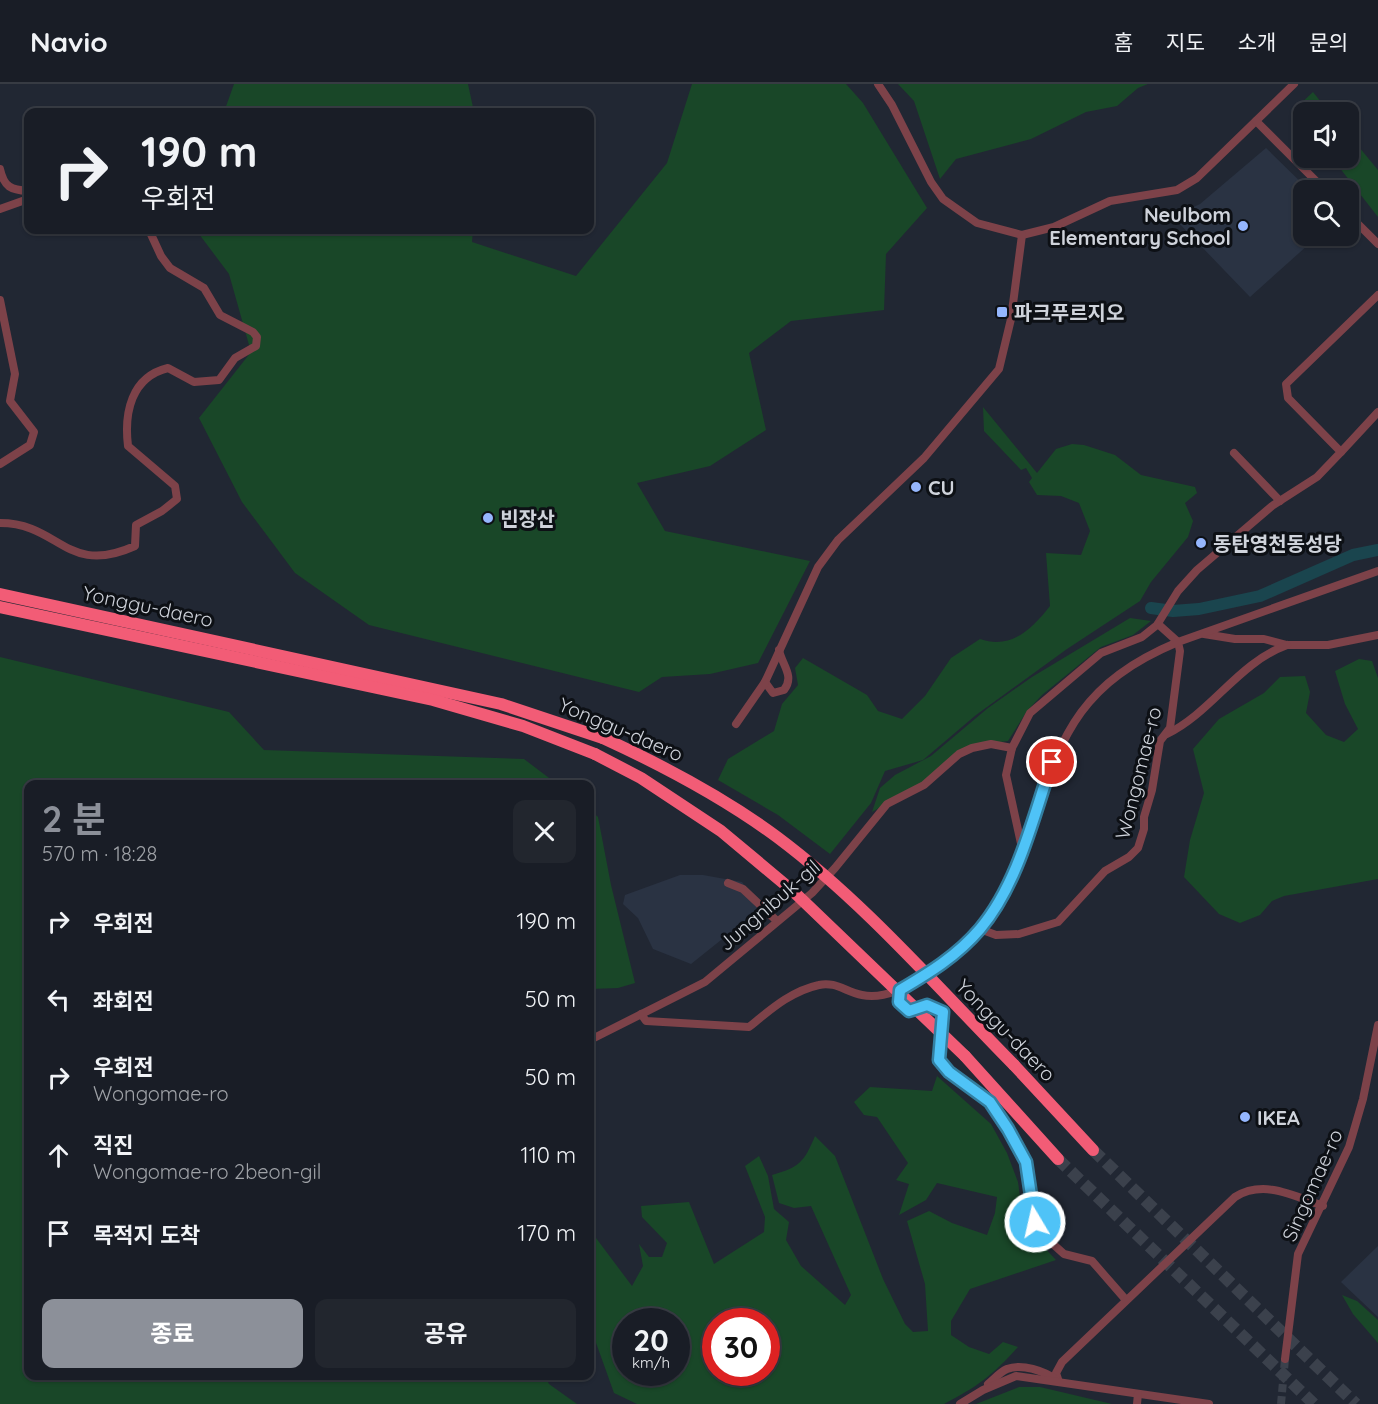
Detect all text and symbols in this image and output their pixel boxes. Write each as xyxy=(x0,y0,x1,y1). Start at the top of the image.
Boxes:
text: Navio xyxy=(30,24,108,59)
text: 홈 xyxy=(1114,29,1133,55)
text: 지도 xyxy=(1166,29,1205,55)
text: 소개 xyxy=(1238,29,1276,55)
text: 문의 xyxy=(1309,29,1348,55)
map controls xyxy=(1293,102,1359,246)
button: sound xyxy=(1293,102,1359,168)
text: 190 m xyxy=(141,125,257,178)
icon: right xyxy=(42,132,120,210)
button: search xyxy=(1293,180,1359,246)
text: 우회전 xyxy=(141,181,216,215)
place label: Neulbom Elementary School xyxy=(1049,202,1231,250)
marker: Neulbom Elementary School xyxy=(1236,219,1250,233)
place label: 파크푸르지오 xyxy=(1014,300,1124,325)
marker: 파크푸르지오 xyxy=(995,305,1009,319)
place label: CU xyxy=(928,475,955,500)
marker: CU xyxy=(909,480,923,494)
place label: 빈장산 xyxy=(500,506,555,531)
marker: 빈장산 xyxy=(481,511,495,525)
place label: 동탄영천동성당 xyxy=(1213,531,1342,556)
marker: 동탄영천동성당 xyxy=(1194,536,1208,550)
street label: Yonggu-daero xyxy=(80,580,216,632)
street label: Yonggu-daero xyxy=(555,692,687,766)
street label: Wongomae-ro xyxy=(1109,704,1167,842)
pin xyxy=(1026,736,1077,787)
icon: arrive xyxy=(1035,745,1068,778)
text: 2 분 xyxy=(42,796,106,841)
button: close xyxy=(513,800,576,863)
text: 570 m · 18:28 xyxy=(42,841,157,866)
street label: Jungnibuk-gil xyxy=(713,854,825,956)
icon: right xyxy=(42,905,75,938)
text: 190 m xyxy=(516,907,576,935)
text: 우회전 xyxy=(93,909,154,937)
street label: Yonggu-daero xyxy=(951,974,1061,1086)
icon: left xyxy=(42,983,75,1016)
text: 50 m xyxy=(525,985,576,1013)
text: 좌회전 xyxy=(93,987,154,1015)
text: 우회전 xyxy=(93,1053,154,1081)
icon: right xyxy=(42,1061,75,1094)
text: 50 m xyxy=(525,1063,576,1091)
text: Wongomae-ro xyxy=(93,1081,229,1106)
place label: IKEA xyxy=(1257,1105,1300,1130)
marker: IKEA xyxy=(1238,1110,1252,1124)
street label: Singomae-ro xyxy=(1276,1125,1348,1245)
text: 직진 xyxy=(93,1131,133,1159)
icon: ahead xyxy=(42,1139,75,1172)
text: 110 m xyxy=(521,1141,576,1169)
text: Wongomae-ro 2beon-gil xyxy=(93,1159,321,1184)
position arrow xyxy=(1003,1190,1067,1254)
icon: arrive xyxy=(42,1217,75,1250)
text: 170 m xyxy=(517,1219,576,1247)
text: 목적지 도착 xyxy=(93,1221,200,1249)
button: 종료 xyxy=(42,1299,303,1368)
button: 공유 xyxy=(315,1299,576,1368)
speed limit sign: 30 xyxy=(702,1308,780,1386)
text: 20 xyxy=(633,1321,669,1359)
text: km/h xyxy=(632,1353,670,1372)

